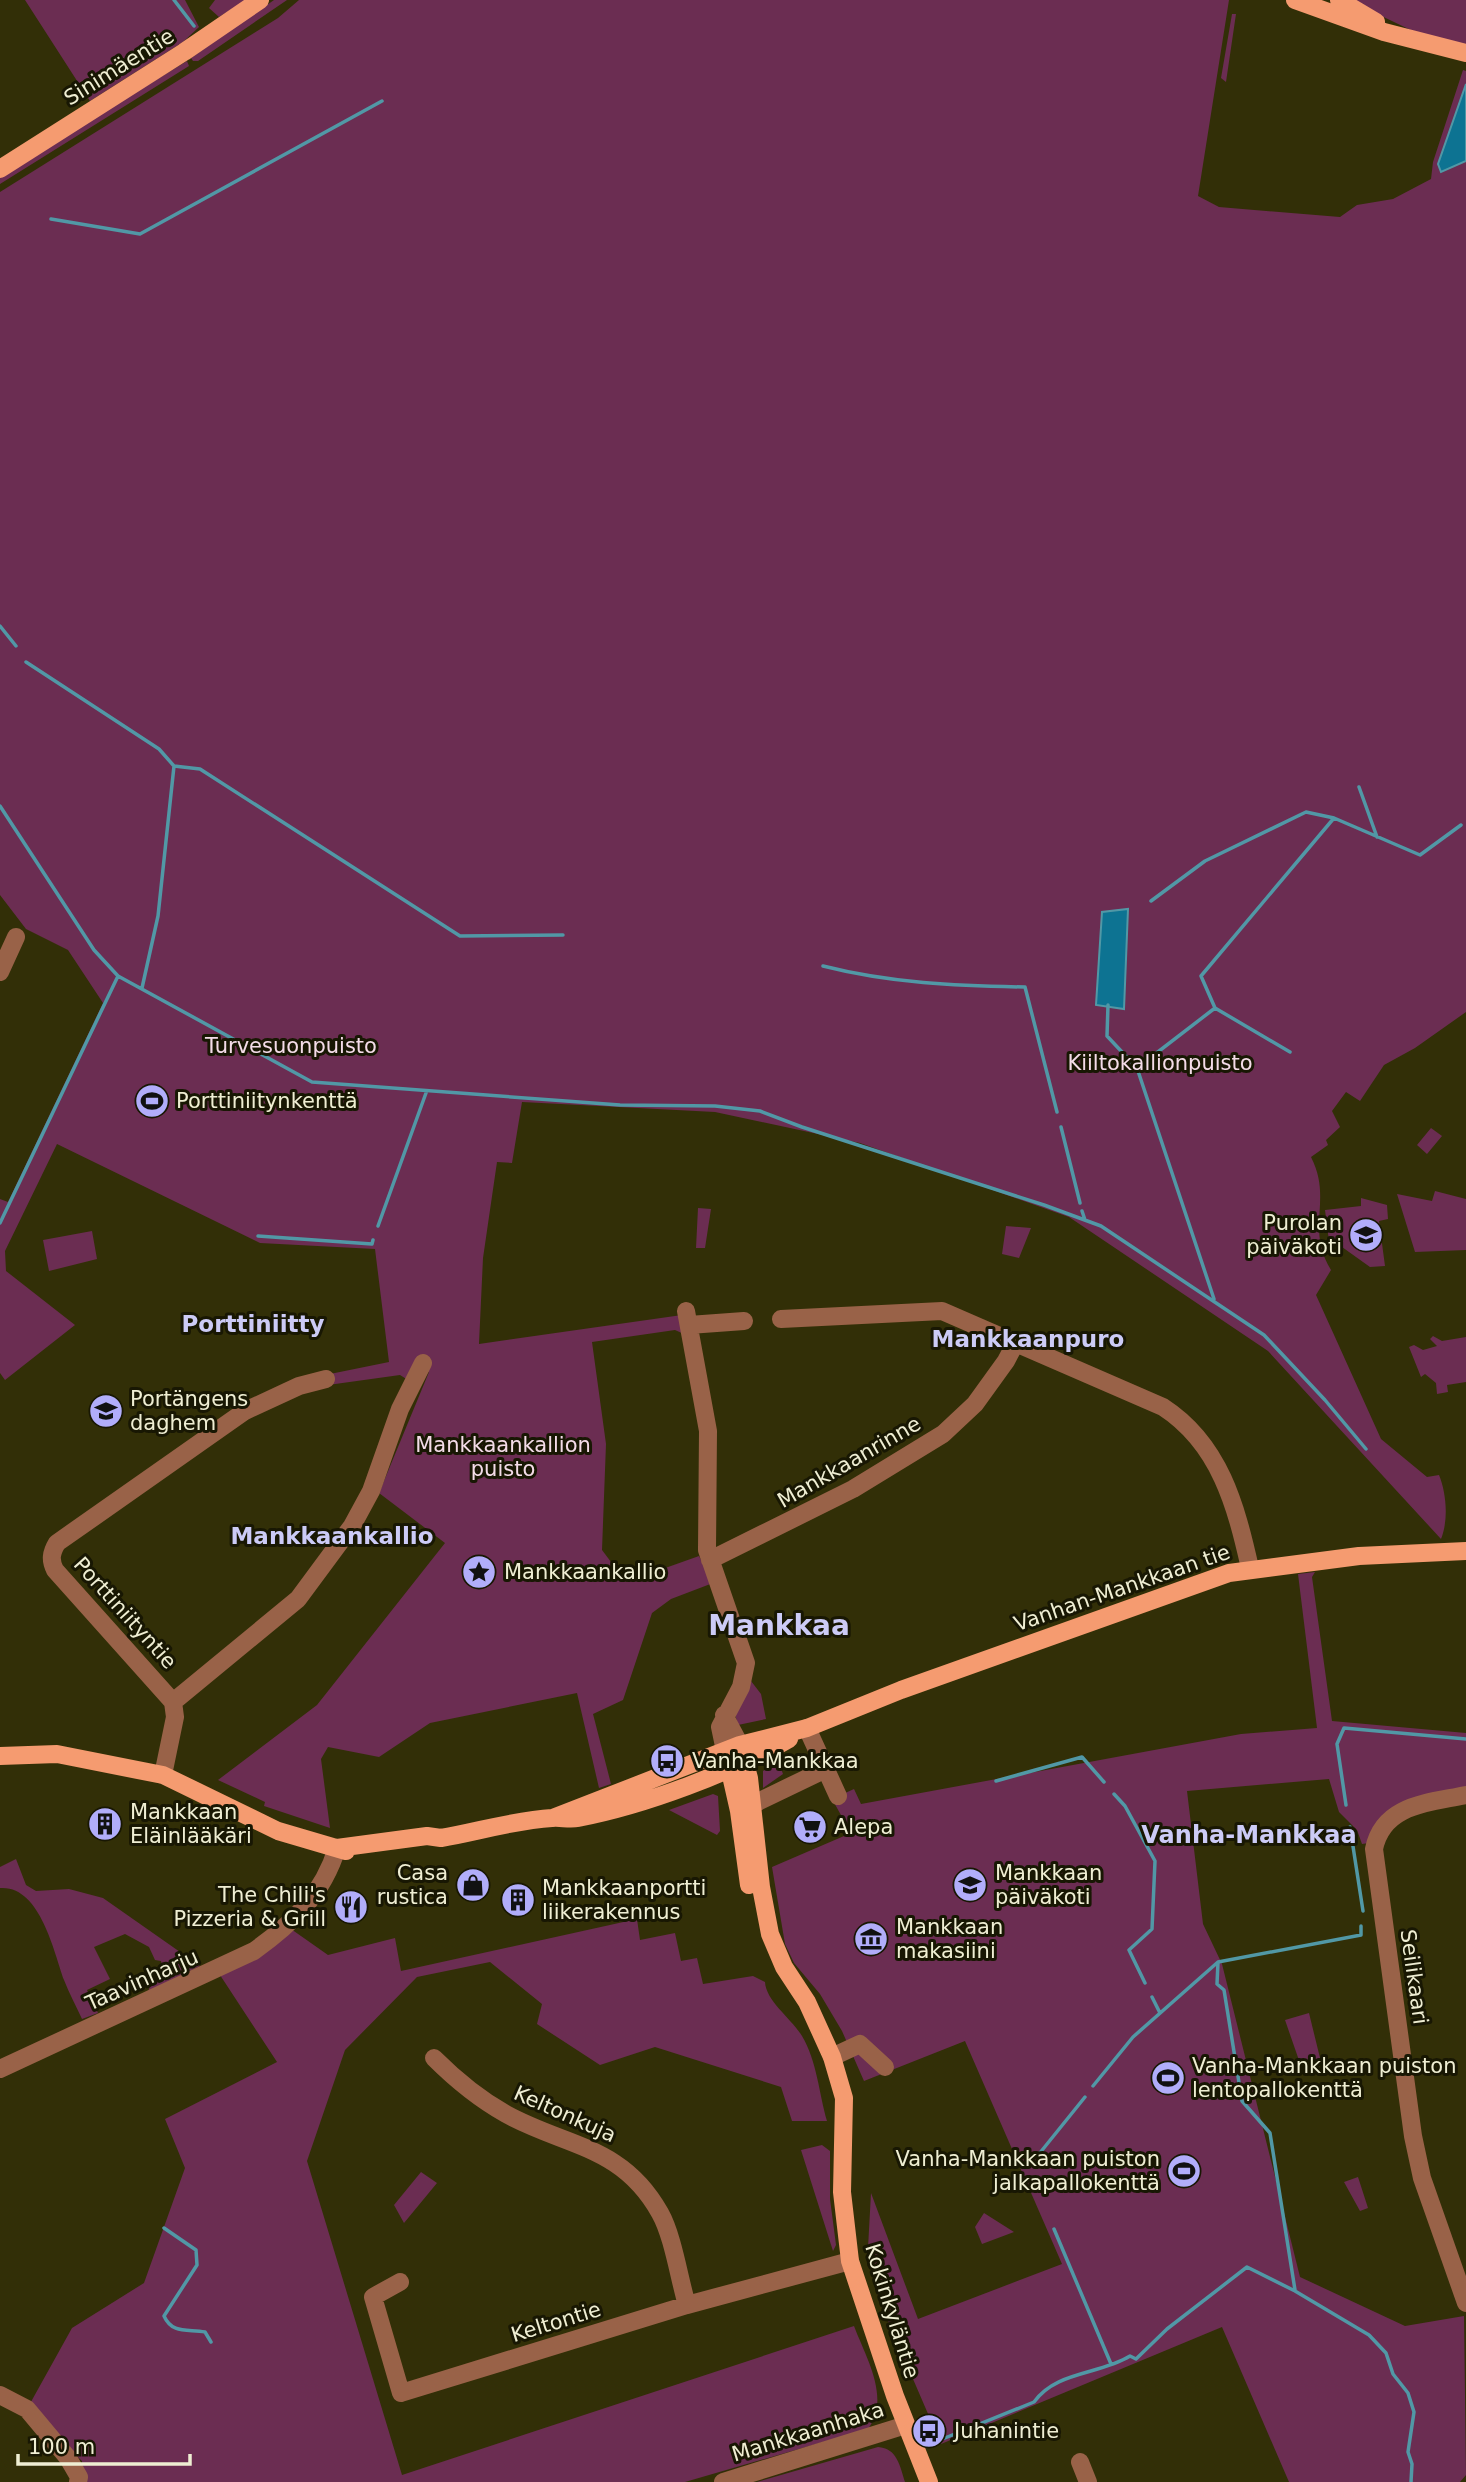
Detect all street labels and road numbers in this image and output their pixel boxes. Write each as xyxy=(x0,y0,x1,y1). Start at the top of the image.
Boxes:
street label: Sinimäentie xyxy=(60,24,178,110)
street label: Mankkaanrinne xyxy=(773,1411,925,1513)
street label: Vanhan-Mankkaan tie xyxy=(1011,1540,1233,1636)
street label: Porttiniityntie xyxy=(69,1552,181,1674)
street label: Seilikaari xyxy=(1395,1928,1433,2026)
street label: Taavinharju xyxy=(81,1945,202,2016)
street label: Keltonkuja xyxy=(510,2081,620,2147)
street label: Kokinkyläntie xyxy=(860,2241,924,2381)
street label: Keltontie xyxy=(508,2297,604,2347)
street label: Mankkaanhaka xyxy=(729,2397,887,2467)

